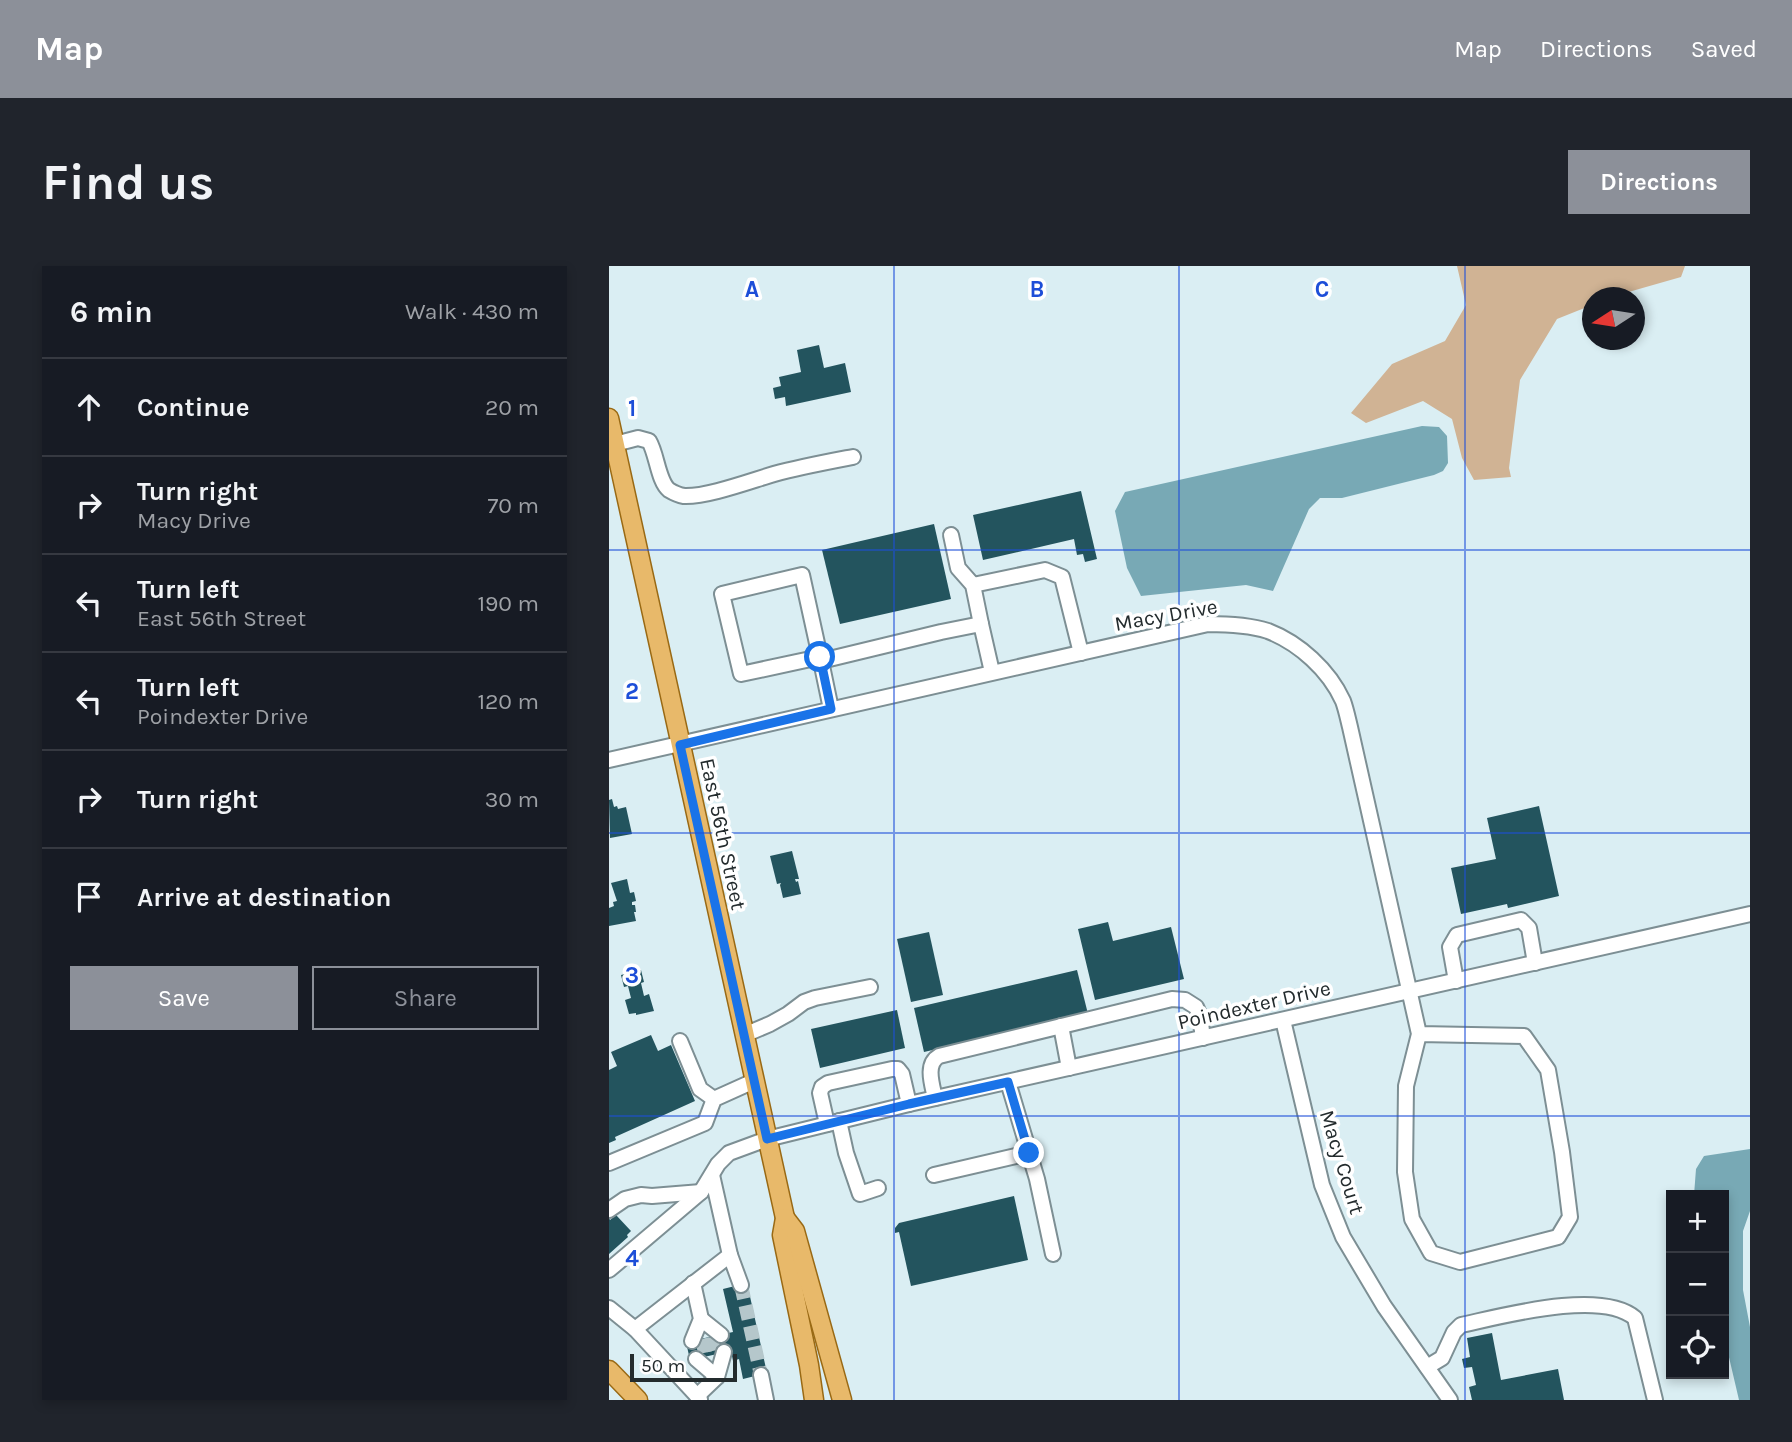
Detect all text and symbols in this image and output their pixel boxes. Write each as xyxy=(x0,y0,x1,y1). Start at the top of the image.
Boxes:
text: Map xyxy=(35,30,103,68)
text: Map xyxy=(1454,35,1502,63)
text: Directions xyxy=(1540,35,1653,63)
text: Saved xyxy=(1691,35,1757,63)
button: Directions xyxy=(1568,150,1750,214)
text: Find us xyxy=(42,154,214,211)
text: A xyxy=(745,276,759,303)
text: B xyxy=(1030,276,1044,303)
text: C xyxy=(1315,276,1329,303)
north arrow xyxy=(1582,287,1645,350)
text: 6 min xyxy=(70,294,153,330)
text: Walk · 430 m xyxy=(405,298,539,325)
icon: ahead xyxy=(70,388,108,426)
text: Continue xyxy=(137,392,249,423)
text: 20 m xyxy=(485,394,539,421)
text: 1 xyxy=(628,395,636,422)
text: Turn right xyxy=(137,476,258,507)
icon: right xyxy=(70,486,108,524)
text: 70 m xyxy=(488,492,539,519)
text: Macy Drive xyxy=(137,507,251,534)
text: Turn left xyxy=(137,574,239,605)
icon: left xyxy=(70,584,108,622)
text: 190 m xyxy=(477,590,539,617)
street label: Macy Drive xyxy=(1113,594,1219,636)
text: East 56th Street xyxy=(137,605,306,632)
route start xyxy=(804,641,835,672)
text: Turn left xyxy=(137,672,239,703)
text: 2 xyxy=(625,678,639,705)
icon: left xyxy=(70,682,108,720)
text: 120 m xyxy=(477,688,539,715)
text: Poindexter Drive xyxy=(137,703,308,730)
street label: East 56th Street xyxy=(695,756,751,912)
icon: right xyxy=(70,780,108,818)
text: Turn right xyxy=(137,784,258,815)
text: 30 m xyxy=(485,786,539,813)
icon: arrive xyxy=(70,878,108,916)
text: Arrive at destination xyxy=(137,882,391,913)
text: 3 xyxy=(625,962,639,989)
button: Save xyxy=(70,966,298,1030)
button: Share xyxy=(312,966,539,1030)
street label: Poindexter Drive xyxy=(1175,976,1333,1034)
street label: Macy Court xyxy=(1315,1107,1369,1217)
route end xyxy=(1013,1137,1044,1168)
map controls xyxy=(1666,1190,1729,1379)
button: + xyxy=(1666,1190,1729,1253)
text: 4 xyxy=(625,1245,639,1272)
button: − xyxy=(1666,1253,1729,1316)
button: locate xyxy=(1666,1316,1729,1379)
scale bar xyxy=(630,1351,737,1383)
text: 50 m xyxy=(641,1355,685,1377)

